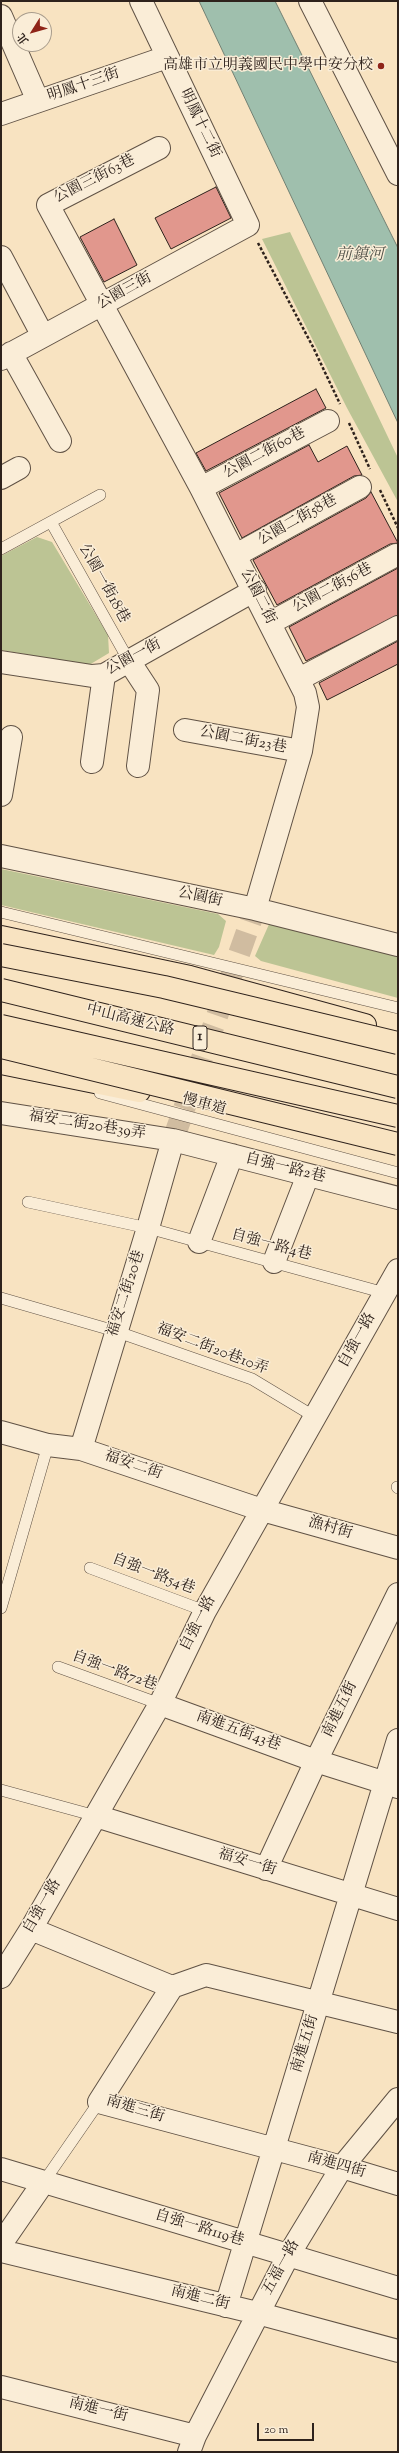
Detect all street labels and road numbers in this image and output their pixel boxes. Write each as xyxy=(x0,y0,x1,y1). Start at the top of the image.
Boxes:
street label: 明鳳十三街 xyxy=(46,65,122,107)
street label: 明鳳十二街 xyxy=(174,86,224,162)
street label: 公園三街63巷 xyxy=(51,152,139,208)
street label: 公園三街 xyxy=(94,270,156,314)
street label: 公園二街60巷 xyxy=(221,425,309,483)
street label: 公園二街58巷 xyxy=(255,492,341,550)
street label: 公園一街18巷 xyxy=(74,541,132,627)
street label: 公園二街56巷 xyxy=(290,560,376,618)
street label: 公園二街 xyxy=(235,566,279,628)
street label: 公園一街 xyxy=(103,636,165,680)
street label: 公園二街23巷 xyxy=(198,724,288,758)
street label: 公園街 xyxy=(176,885,224,911)
street label: 中山高速公路 xyxy=(84,1001,176,1041)
road number: 1 xyxy=(193,1026,207,1050)
street label: 慢車道 xyxy=(180,1091,228,1121)
street label: 福安二街20巷39弄 xyxy=(27,1108,147,1144)
street label: 自強一路2巷 xyxy=(243,1150,327,1188)
street label: 自強一路4巷 xyxy=(229,1227,313,1265)
street label: 福安二街20巷 xyxy=(105,1248,149,1340)
street label: 自強一路 xyxy=(336,1310,380,1372)
street label: 福安二街20巷10弄 xyxy=(154,1320,270,1380)
street label: 福安二街 xyxy=(102,1448,164,1484)
street label: 漁村街 xyxy=(306,1514,354,1544)
street label: 自強一路54巷 xyxy=(109,1551,197,1599)
street label: 自強一路 xyxy=(177,1593,221,1655)
street label: 自強一路72巷 xyxy=(69,1648,159,1696)
street label: 南進五街 xyxy=(320,1679,362,1741)
street label: 南進五街43巷 xyxy=(193,1708,283,1756)
street label: 福安一街 xyxy=(216,1846,278,1880)
street label: 自強一路 xyxy=(20,1877,66,1937)
street label: 南進五街 xyxy=(289,2013,323,2075)
street label: 南進三街 xyxy=(104,2093,166,2127)
street label: 南進四街 xyxy=(305,2149,367,2183)
street label: 自強一路119巷 xyxy=(152,2207,246,2251)
street label: 五福一路 xyxy=(260,2237,304,2299)
street label: 南進二街 xyxy=(169,2283,231,2315)
street label: 南進一街 xyxy=(67,2395,129,2427)

